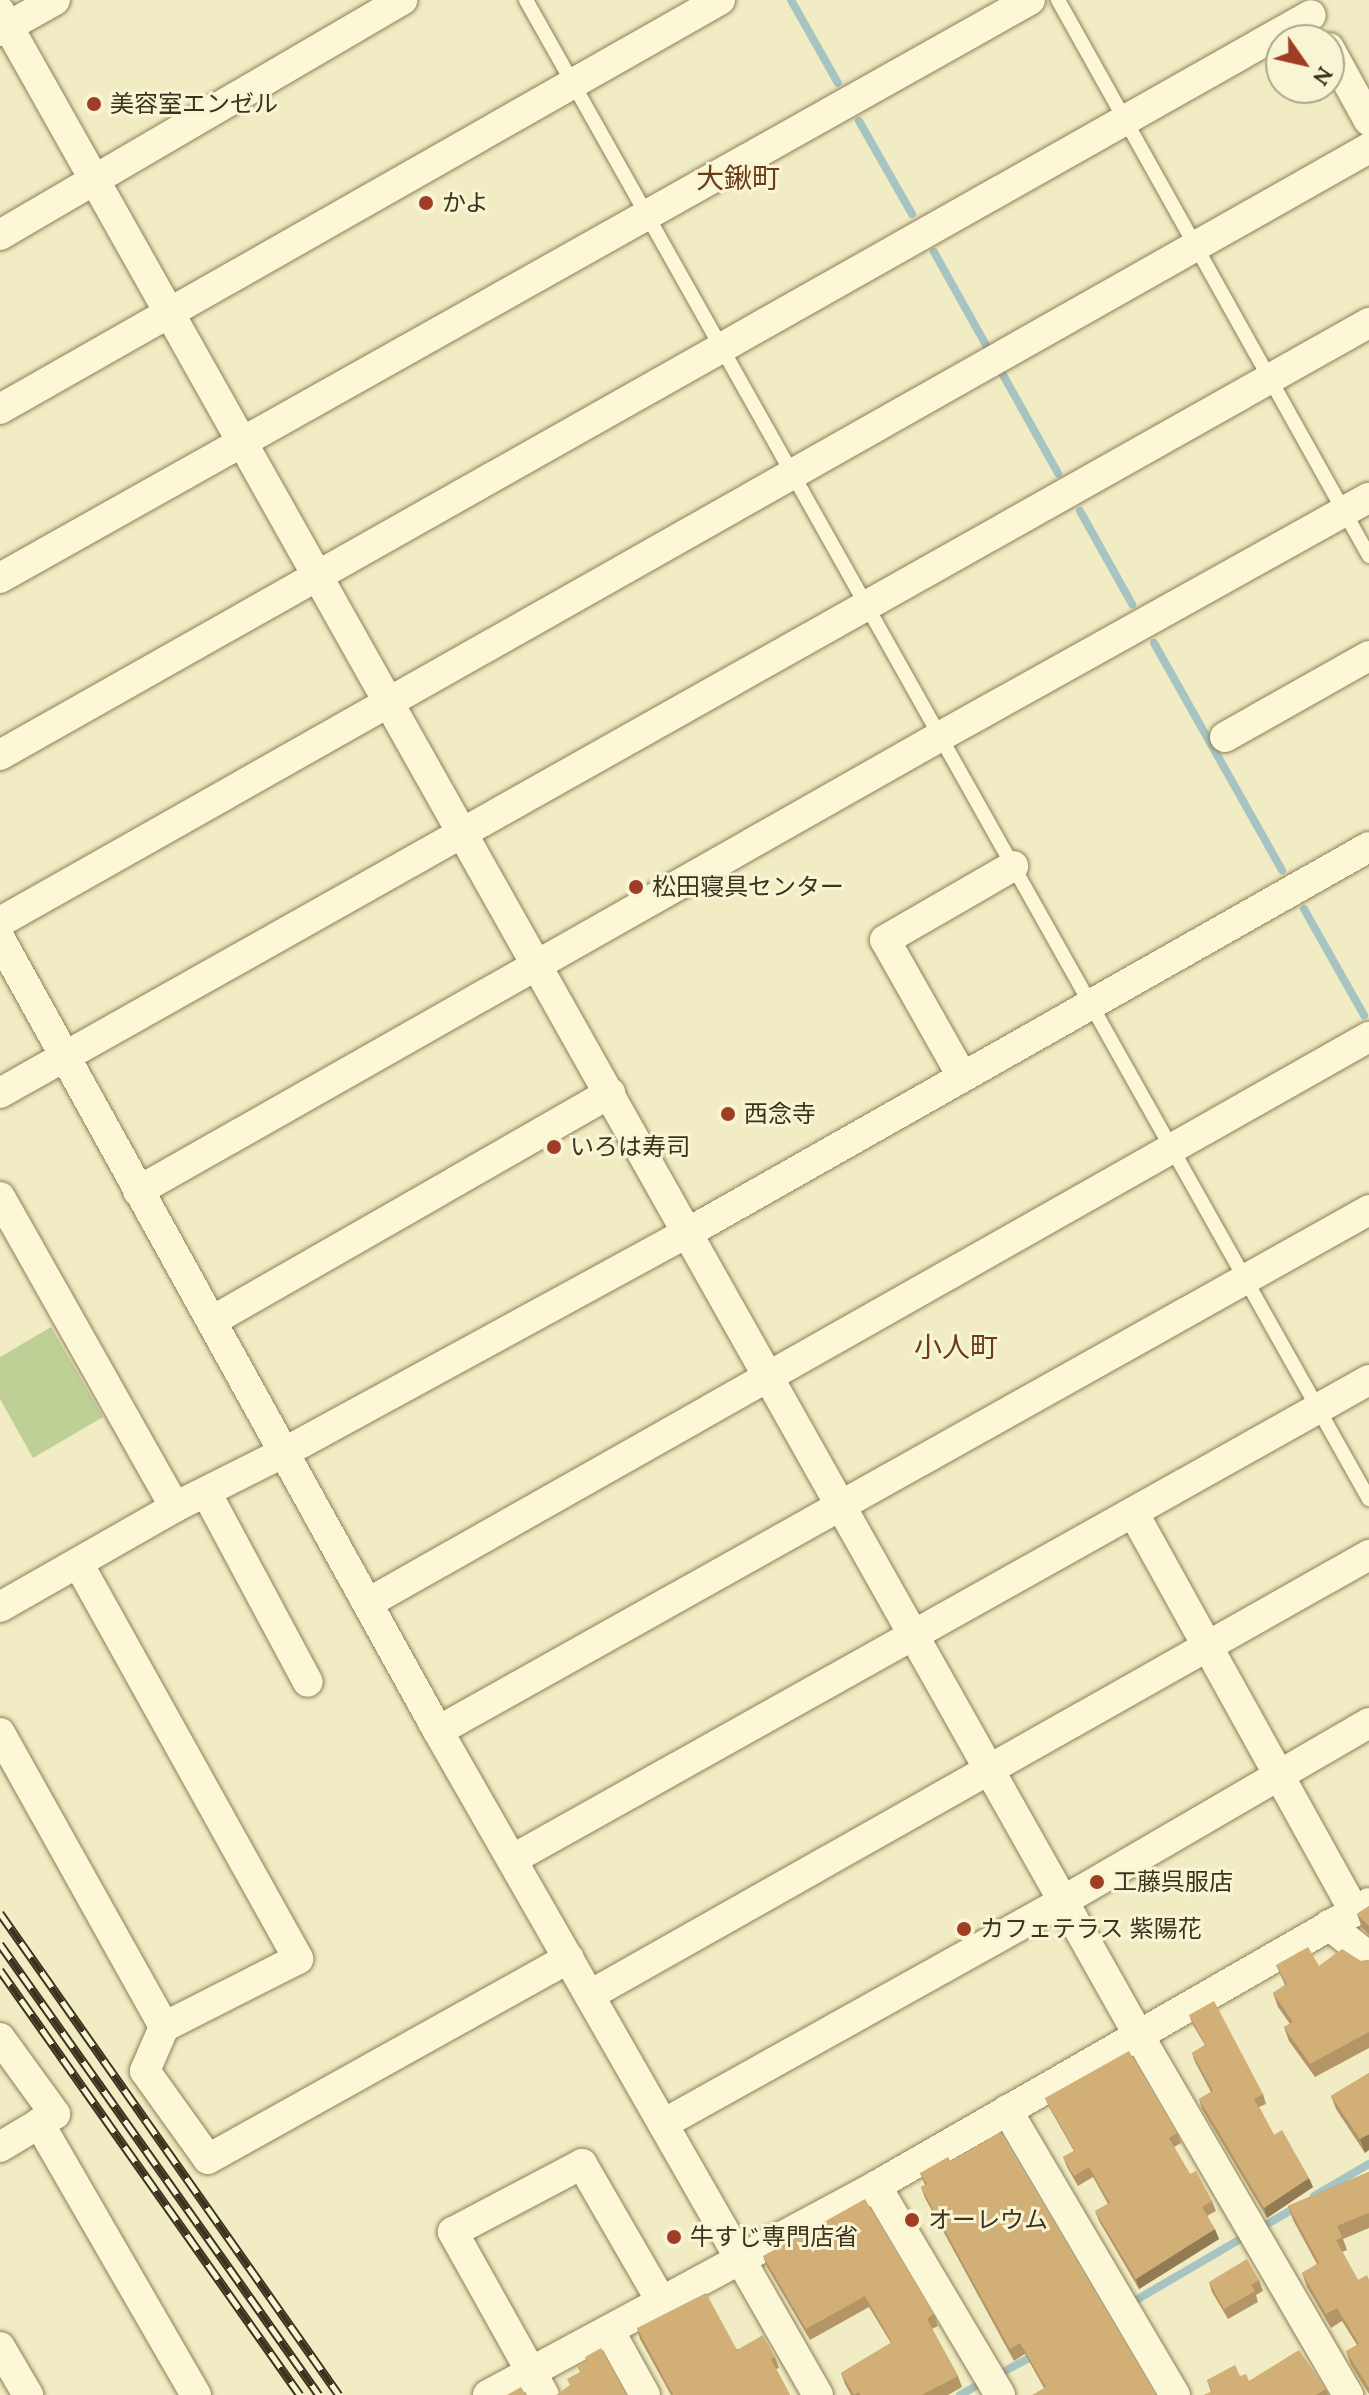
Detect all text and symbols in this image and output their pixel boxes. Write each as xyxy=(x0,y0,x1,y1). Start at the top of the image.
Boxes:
north arrow xyxy=(1265,24,1345,104)
text: N xyxy=(1307,61,1340,91)
place label: 美容室エンゼル xyxy=(110,90,278,118)
marker: 美容室エンゼル xyxy=(85,95,103,113)
district label: 大鍬町 xyxy=(696,161,780,195)
place label: かよ xyxy=(442,189,490,217)
marker: かよ xyxy=(417,194,435,212)
place label: 松田寝具センター xyxy=(652,873,844,901)
marker: 松田寝具センター xyxy=(627,878,645,896)
place label: 西念寺 xyxy=(744,1100,816,1128)
marker: 西念寺 xyxy=(719,1105,737,1123)
place label: いろは寿司 xyxy=(570,1133,690,1161)
marker: いろは寿司 xyxy=(545,1138,563,1156)
district label: 小人町 xyxy=(914,1330,998,1364)
place label: 工藤呉服店 xyxy=(1113,1868,1233,1896)
marker: 工藤呉服店 xyxy=(1088,1873,1106,1891)
place label: カフェテラス 紫陽花 xyxy=(980,1915,1202,1943)
marker: カフェテラス 紫陽花 xyxy=(955,1920,973,1938)
place label: オーレウム xyxy=(928,2206,1048,2234)
marker: オーレウム xyxy=(903,2211,921,2229)
place label: 牛すじ専門店省 xyxy=(690,2223,858,2251)
marker: 牛すじ専門店省 xyxy=(665,2228,683,2246)

